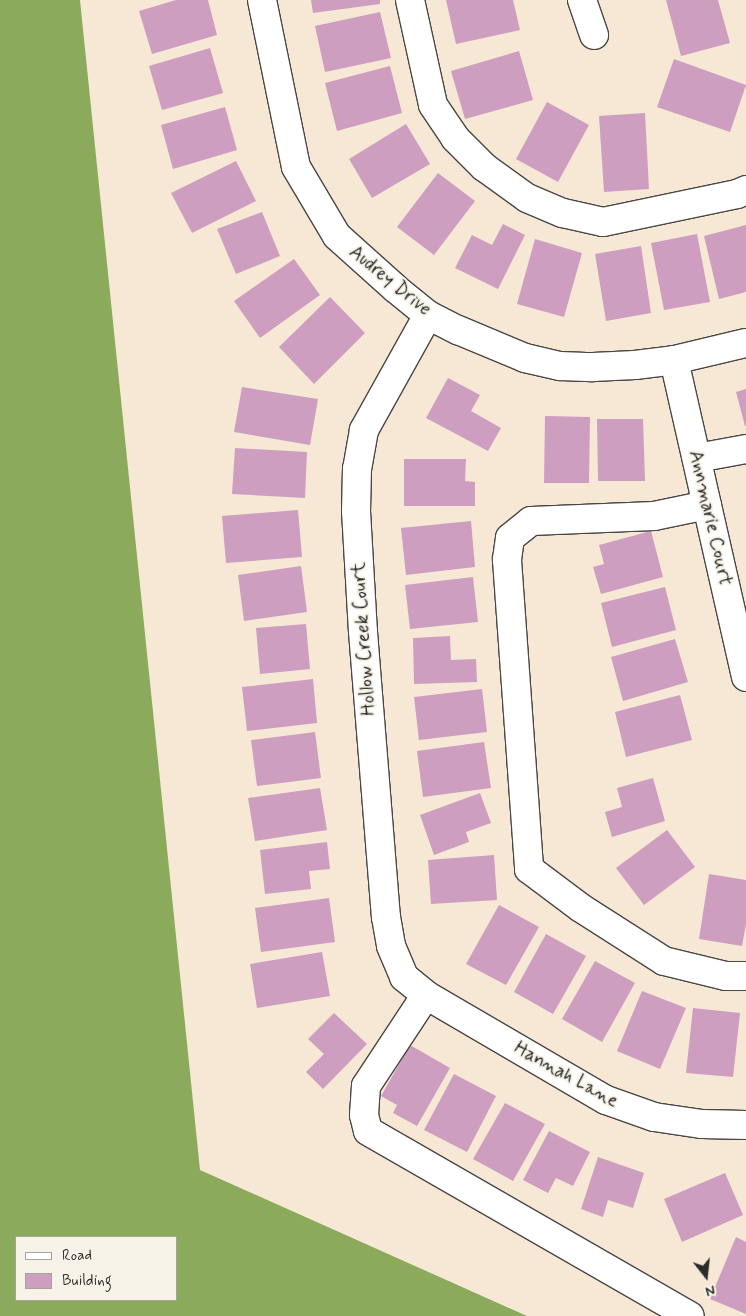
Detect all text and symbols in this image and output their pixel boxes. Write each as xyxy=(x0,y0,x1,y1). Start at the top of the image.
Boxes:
street label: Audrey Drive xyxy=(344,241,436,321)
street label: Annmarie Court xyxy=(684,450,736,586)
street label: Hollow Creek Court xyxy=(347,562,381,716)
street label: Hannah Lane xyxy=(512,1038,620,1112)
legend xyxy=(15,1236,178,1301)
text: Road xyxy=(62,1246,92,1266)
north arrow xyxy=(681,1251,731,1301)
text: Building xyxy=(62,1271,112,1291)
text: N xyxy=(703,1280,717,1300)

